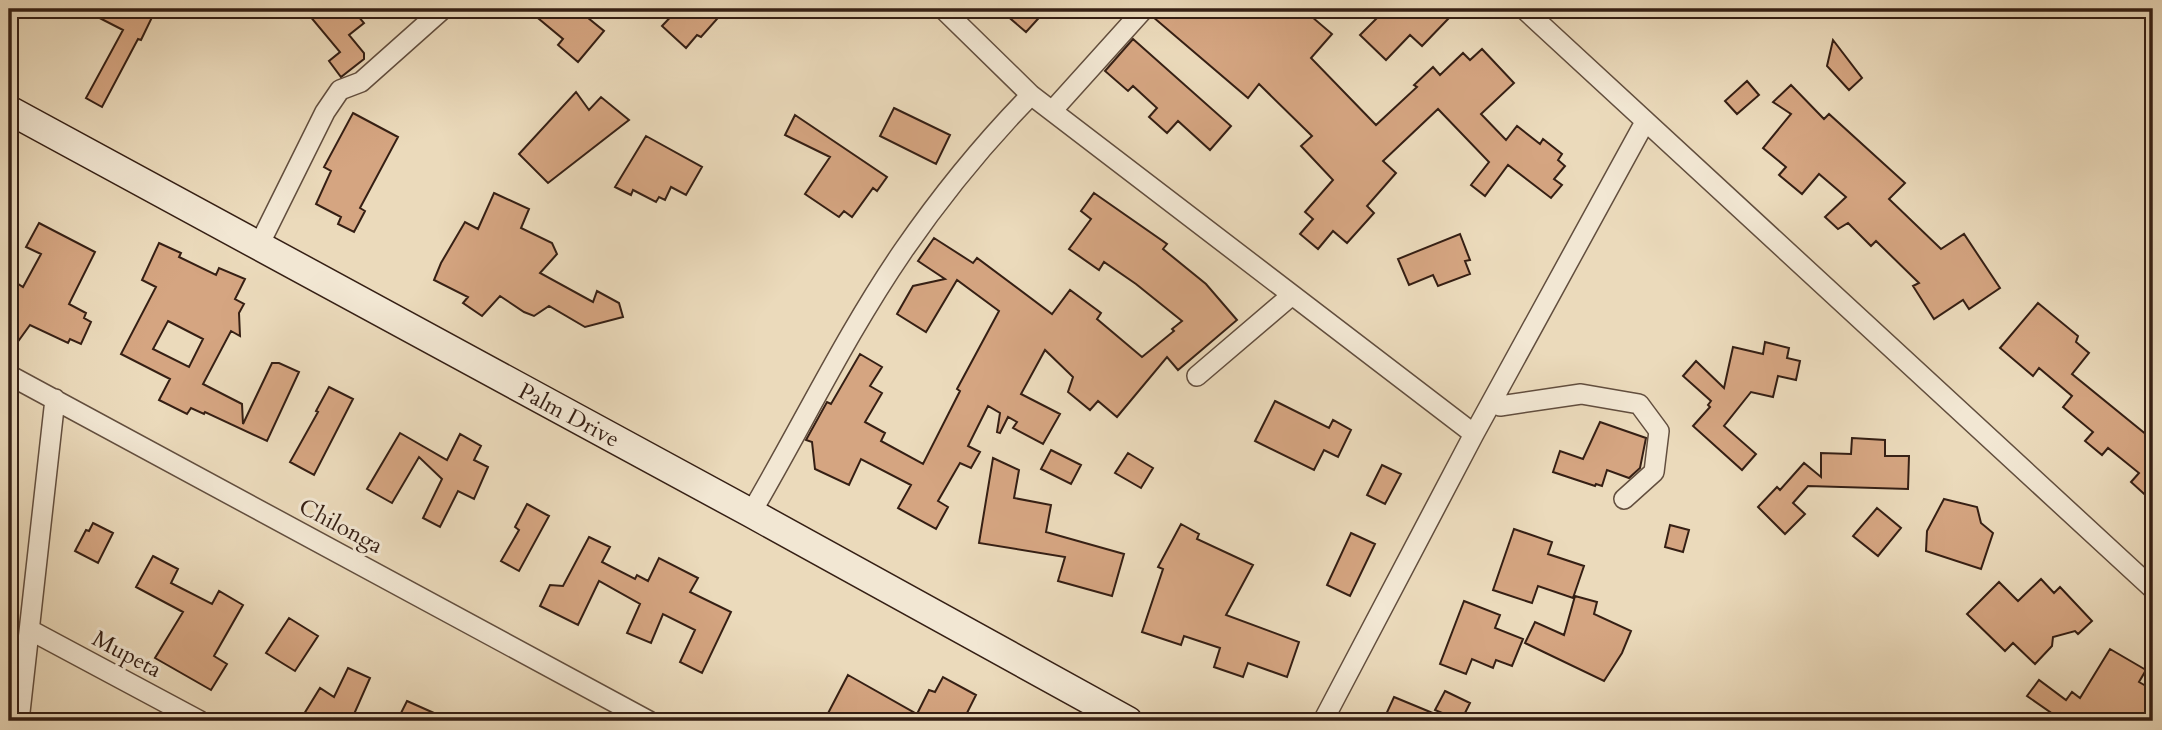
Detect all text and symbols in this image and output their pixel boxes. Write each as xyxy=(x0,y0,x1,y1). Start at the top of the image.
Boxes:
street label: Palm Drive xyxy=(513,375,625,455)
street label: Chilonga xyxy=(294,491,388,561)
street label: Mupeta xyxy=(87,623,167,685)

